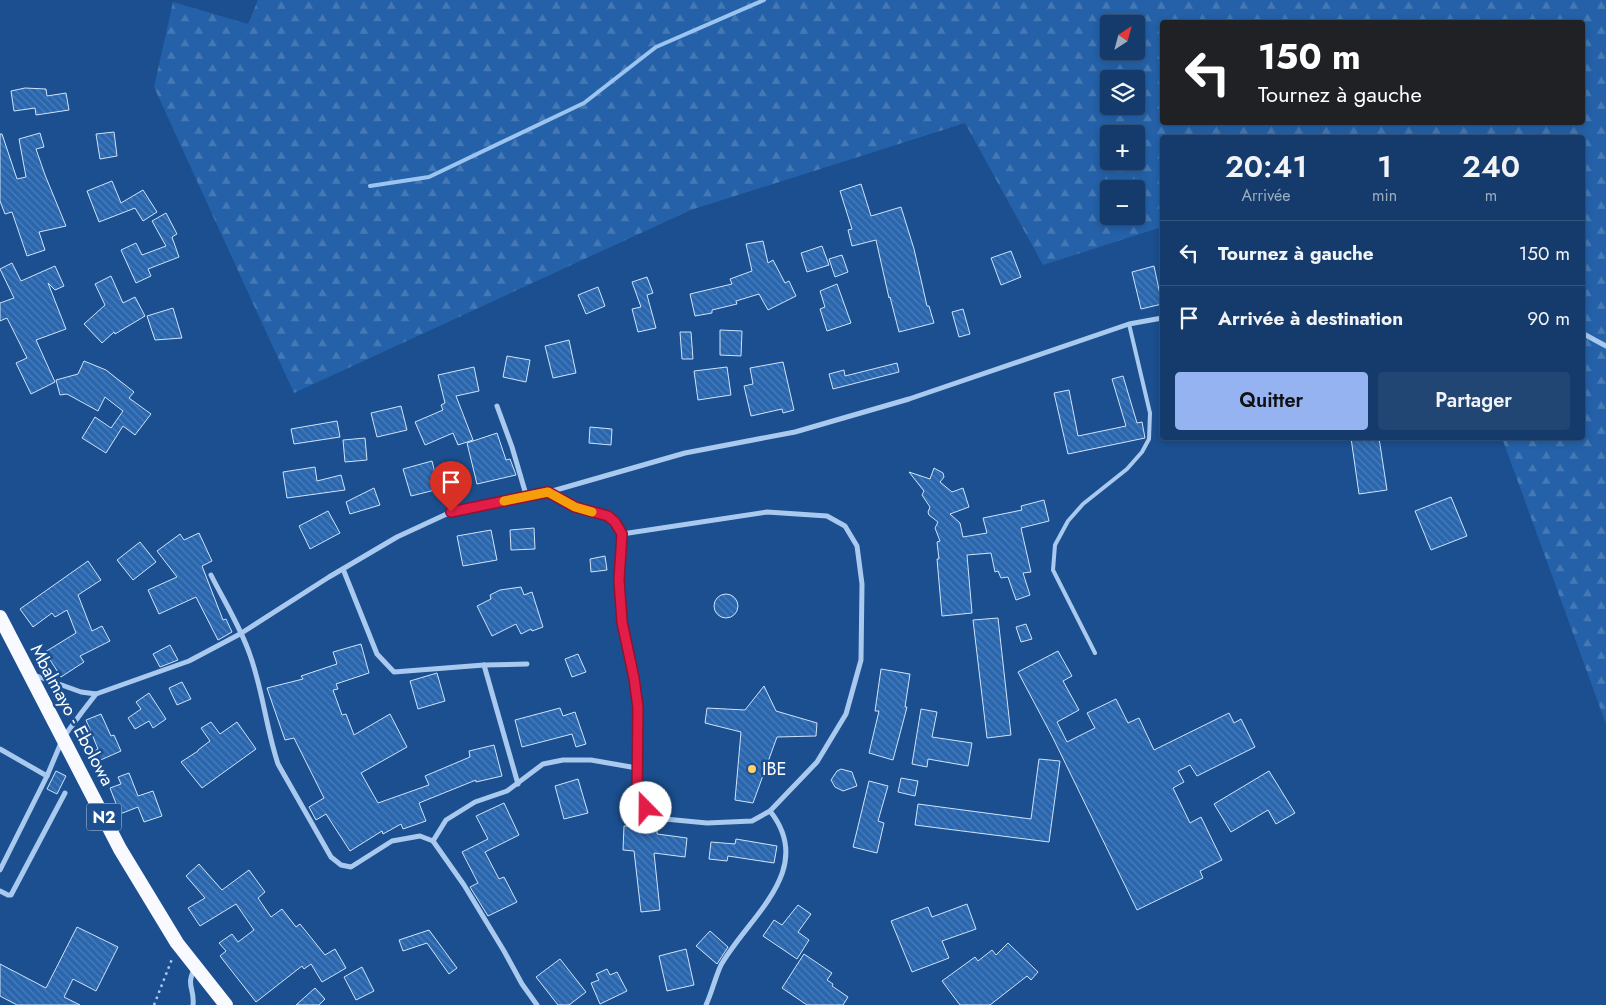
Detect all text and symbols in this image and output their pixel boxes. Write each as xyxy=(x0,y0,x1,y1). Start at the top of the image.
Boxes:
north arrow xyxy=(1100,15,1145,60)
map controls xyxy=(1100,15,1145,225)
text: 150 m xyxy=(1258,32,1361,82)
icon: left xyxy=(1175,40,1240,105)
button: layers xyxy=(1100,70,1145,115)
text: Tournez à gauche xyxy=(1258,78,1422,110)
button: + xyxy=(1100,125,1145,170)
text: 20:41 xyxy=(1225,145,1307,188)
text: 1 xyxy=(1377,145,1392,188)
text: 240 xyxy=(1462,145,1520,188)
button: − xyxy=(1100,180,1145,225)
text: Arrivée xyxy=(1242,184,1291,207)
text: min xyxy=(1372,184,1397,207)
text: m xyxy=(1485,184,1497,207)
icon: left xyxy=(1175,239,1203,267)
text: Tournez à gauche xyxy=(1218,240,1374,267)
text: 150 m xyxy=(1519,240,1570,267)
icon: arrive xyxy=(1175,304,1203,332)
text: Arrivée à destination xyxy=(1218,305,1403,332)
text: 90 m xyxy=(1527,305,1570,332)
button: Quitter xyxy=(1175,372,1368,430)
button: Partager xyxy=(1378,372,1570,430)
pin xyxy=(430,461,472,512)
icon: arrive xyxy=(437,468,465,496)
street label: Mbalmayo - Ebolowa xyxy=(24,640,120,790)
place label: IBE xyxy=(762,756,786,782)
marker: IBE xyxy=(746,763,758,775)
position arrow xyxy=(619,781,671,833)
road number: N2 xyxy=(86,804,122,830)

